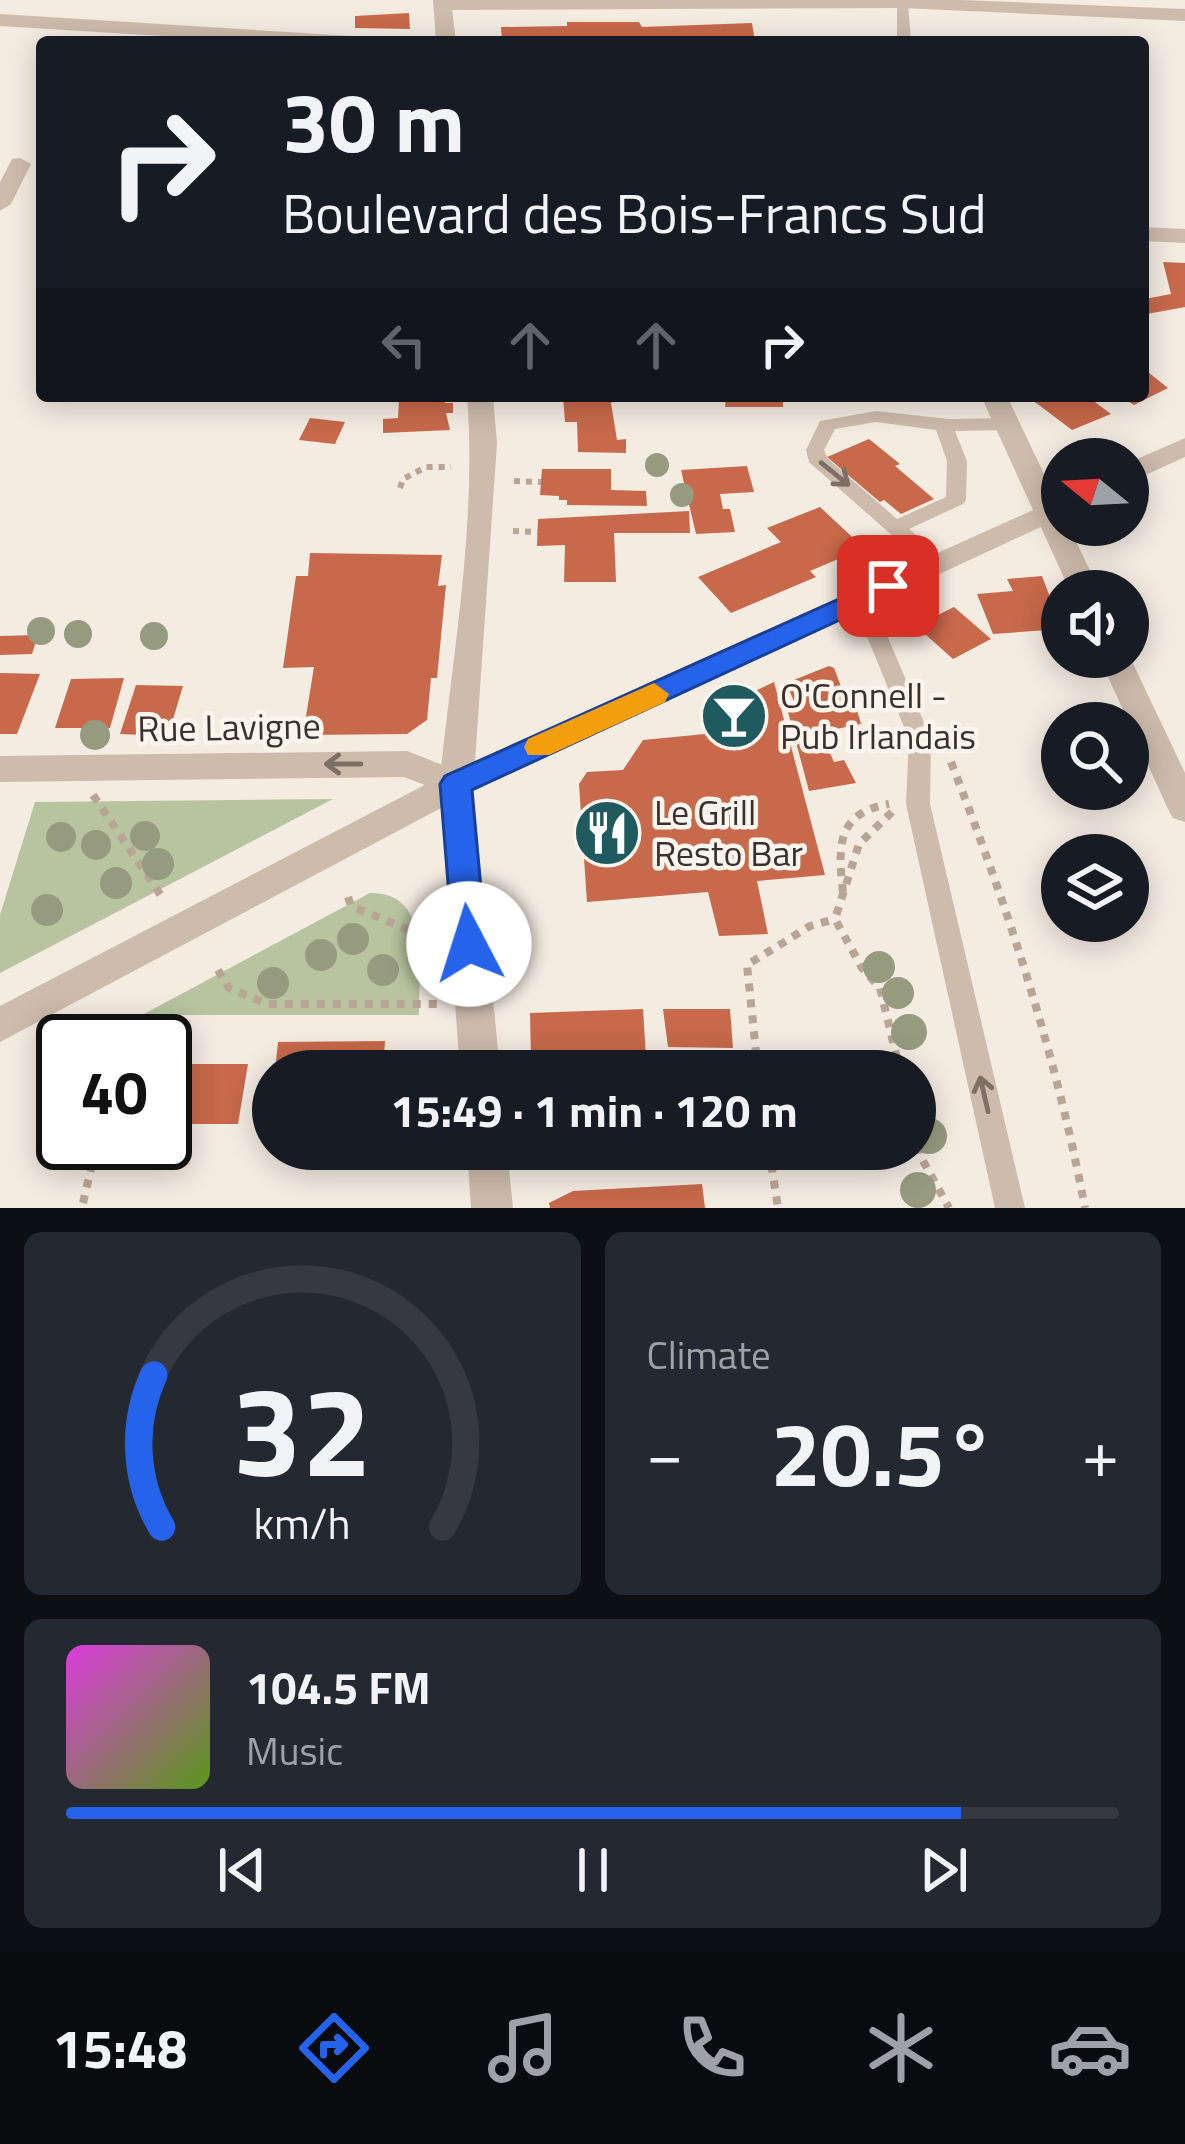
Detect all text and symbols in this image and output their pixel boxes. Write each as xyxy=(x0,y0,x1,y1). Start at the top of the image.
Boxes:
text: 30 m xyxy=(282,57,465,185)
icon: right xyxy=(84,84,240,240)
text: Boulevard des Bois-Francs Sud xyxy=(282,172,986,254)
icon: left xyxy=(371,312,437,378)
icon: ahead xyxy=(497,312,563,378)
icon: ahead xyxy=(623,312,689,378)
icon: right xyxy=(749,312,815,378)
north arrow xyxy=(1041,438,1149,546)
map controls xyxy=(1041,438,1149,942)
one-way arrow xyxy=(818,460,850,487)
pin xyxy=(837,535,939,637)
icon: arrive xyxy=(855,553,921,619)
button: sound xyxy=(1041,570,1149,678)
place label: O'Connell - Pub Irlandais xyxy=(780,667,976,763)
bar icon: O'Connell - Pub Irlandais xyxy=(699,681,769,751)
street label: Rue Lavigne xyxy=(137,697,321,756)
button: search xyxy=(1041,702,1149,810)
one-way arrow xyxy=(324,753,363,776)
place label: Le Grill Resto Bar xyxy=(654,784,803,880)
restaurant icon: Le Grill Resto Bar xyxy=(572,798,642,868)
button: layers xyxy=(1041,834,1149,942)
position arrow xyxy=(406,881,532,1007)
speed limit sign: 40 xyxy=(36,1014,192,1170)
one-way arrow xyxy=(972,1075,994,1113)
text: 15:49 · 1 min · 120 m xyxy=(390,1076,798,1144)
text: Climate xyxy=(647,1325,771,1384)
text: 32 xyxy=(232,1335,372,1524)
text: 20.5° xyxy=(770,1384,995,1521)
text: − xyxy=(647,1402,683,1503)
text: + xyxy=(1082,1402,1119,1503)
text: km/h xyxy=(254,1489,351,1555)
text: 104.5 FM xyxy=(246,1653,431,1721)
text: Music xyxy=(246,1721,343,1780)
icon: previous xyxy=(209,1837,275,1903)
icon: pause xyxy=(560,1837,626,1903)
icon: next xyxy=(911,1837,977,1903)
icon: directions xyxy=(292,2006,376,2090)
icon: music xyxy=(481,2006,565,2090)
icon: phone xyxy=(670,2006,754,2090)
icon: climate xyxy=(859,2006,943,2090)
icon: car xyxy=(1048,2006,1132,2090)
text: 15:48 xyxy=(53,2007,187,2089)

